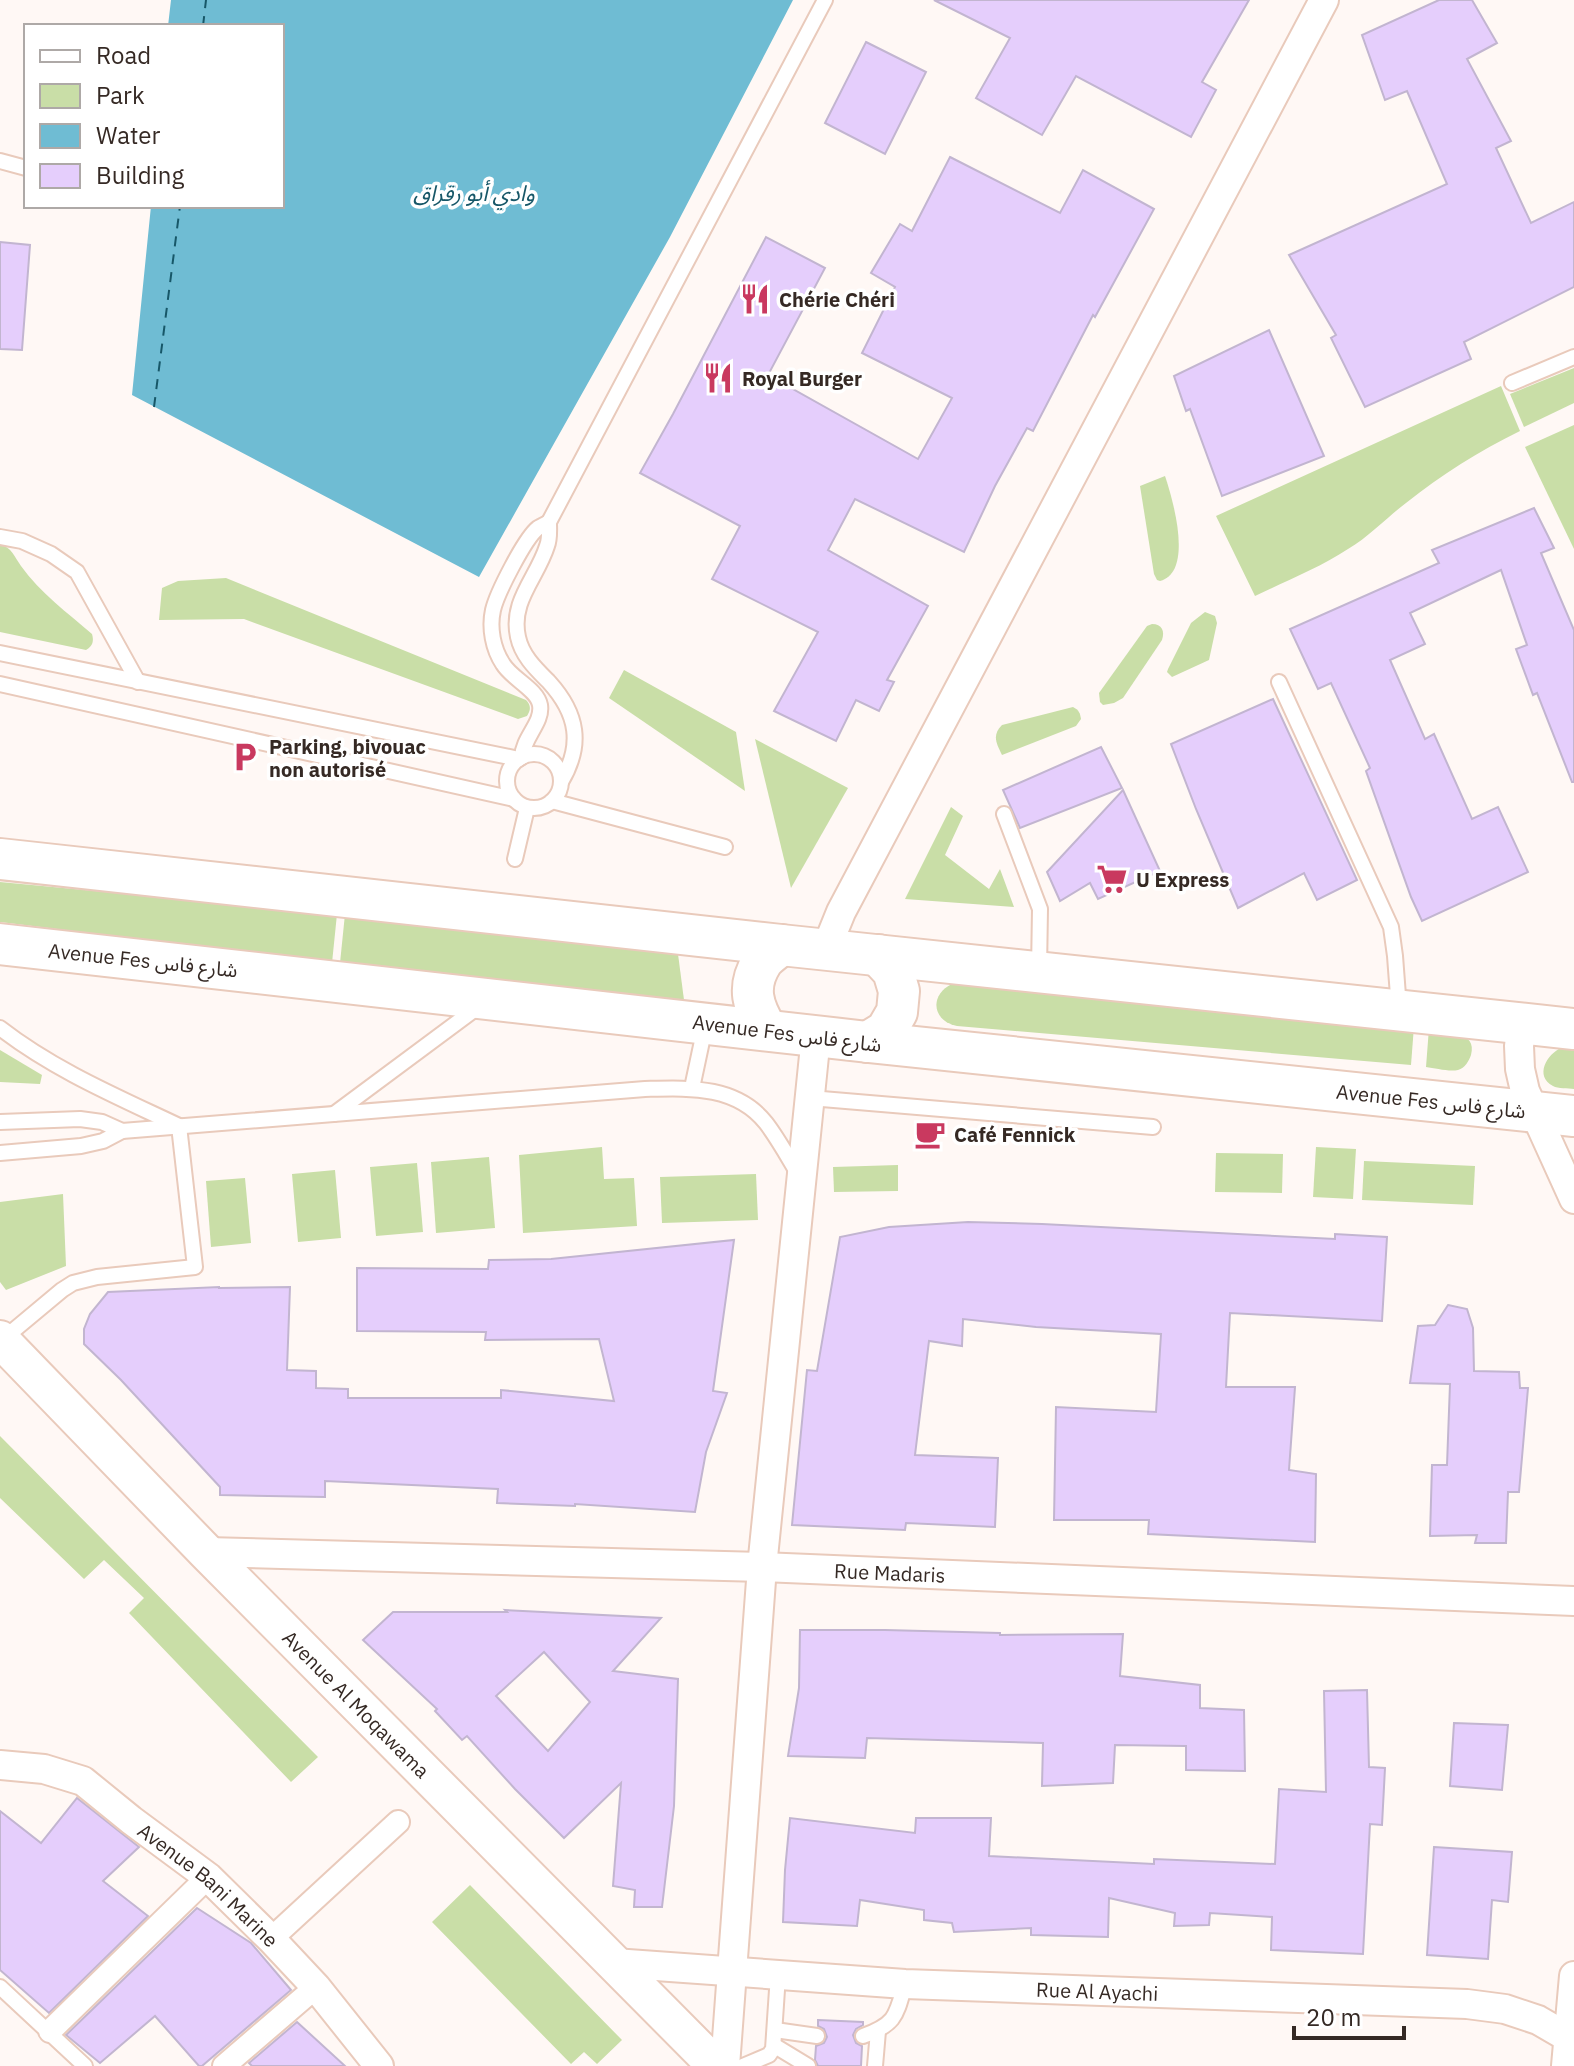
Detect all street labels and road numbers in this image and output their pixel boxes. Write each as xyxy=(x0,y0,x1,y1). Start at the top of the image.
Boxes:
street label: Avenue Fes شارع فاس xyxy=(47,937,239,985)
street label: Avenue Fes شارع فاس xyxy=(691,1008,883,1060)
street label: Avenue Fes شارع فاس xyxy=(1335,1078,1527,1126)
street label: Rue Madaris xyxy=(834,1557,946,1588)
street label: Avenue Al Moqawama xyxy=(277,1624,436,1784)
street label: Avenue Bani Marine xyxy=(133,1816,285,1953)
street label: Rue Al Ayachi xyxy=(1036,1975,1159,2007)

